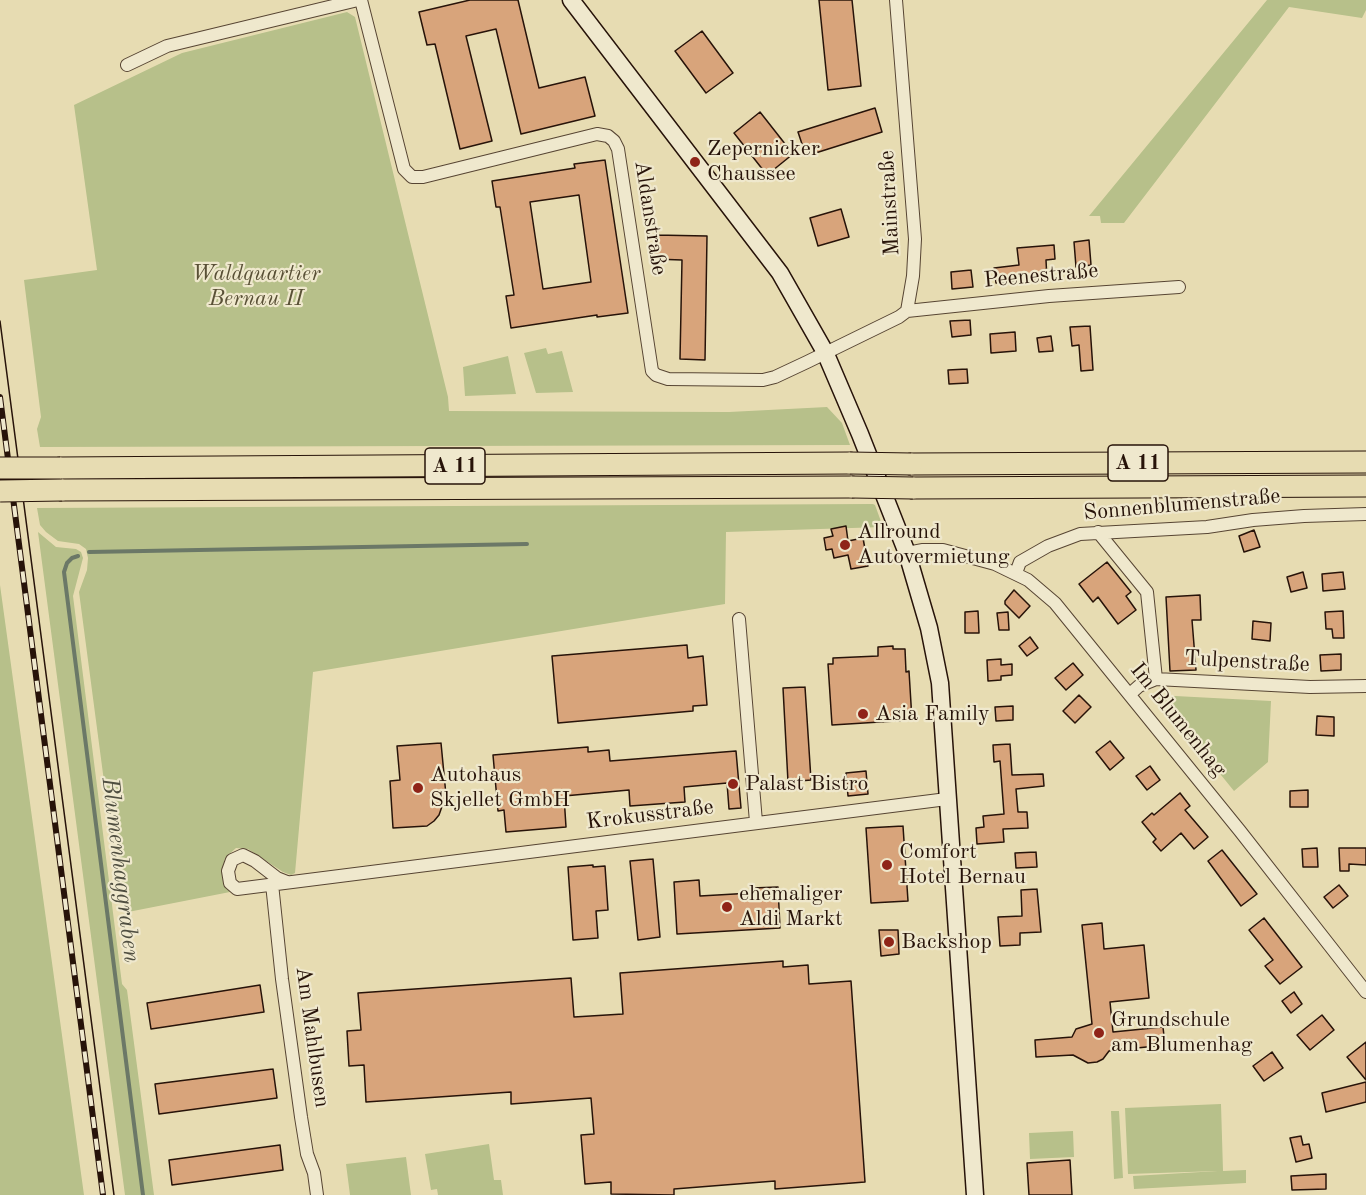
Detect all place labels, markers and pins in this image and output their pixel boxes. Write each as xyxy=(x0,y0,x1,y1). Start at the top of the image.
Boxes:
place label: Zepernicker Chaussee xyxy=(707,136,820,188)
marker: Zepernicker Chaussee xyxy=(688,155,702,169)
place label: Allround Autovermietung xyxy=(857,519,1010,570)
marker: Allround Autovermietung xyxy=(838,538,852,552)
place label: Asia Family xyxy=(875,701,990,727)
marker: Asia Family xyxy=(856,707,870,721)
place label: Autohaus Skjellet GmbH xyxy=(430,762,570,813)
place label: Palast Bistro xyxy=(745,771,868,797)
marker: Palast Bistro xyxy=(726,777,740,791)
marker: Autohaus Skjellet GmbH xyxy=(411,781,425,795)
place label: Comfort Hotel Bernau xyxy=(899,839,1026,890)
marker: Comfort Hotel Bernau xyxy=(880,858,894,872)
place label: ehemaliger Aldi Markt xyxy=(739,881,843,932)
marker: ehemaliger Aldi Markt xyxy=(720,900,734,914)
place label: Backshop xyxy=(901,929,992,955)
marker: Backshop xyxy=(882,935,896,949)
place label: Grundschule am Blumenhag xyxy=(1111,1007,1253,1058)
marker: Grundschule am Blumenhag xyxy=(1092,1026,1106,1040)

